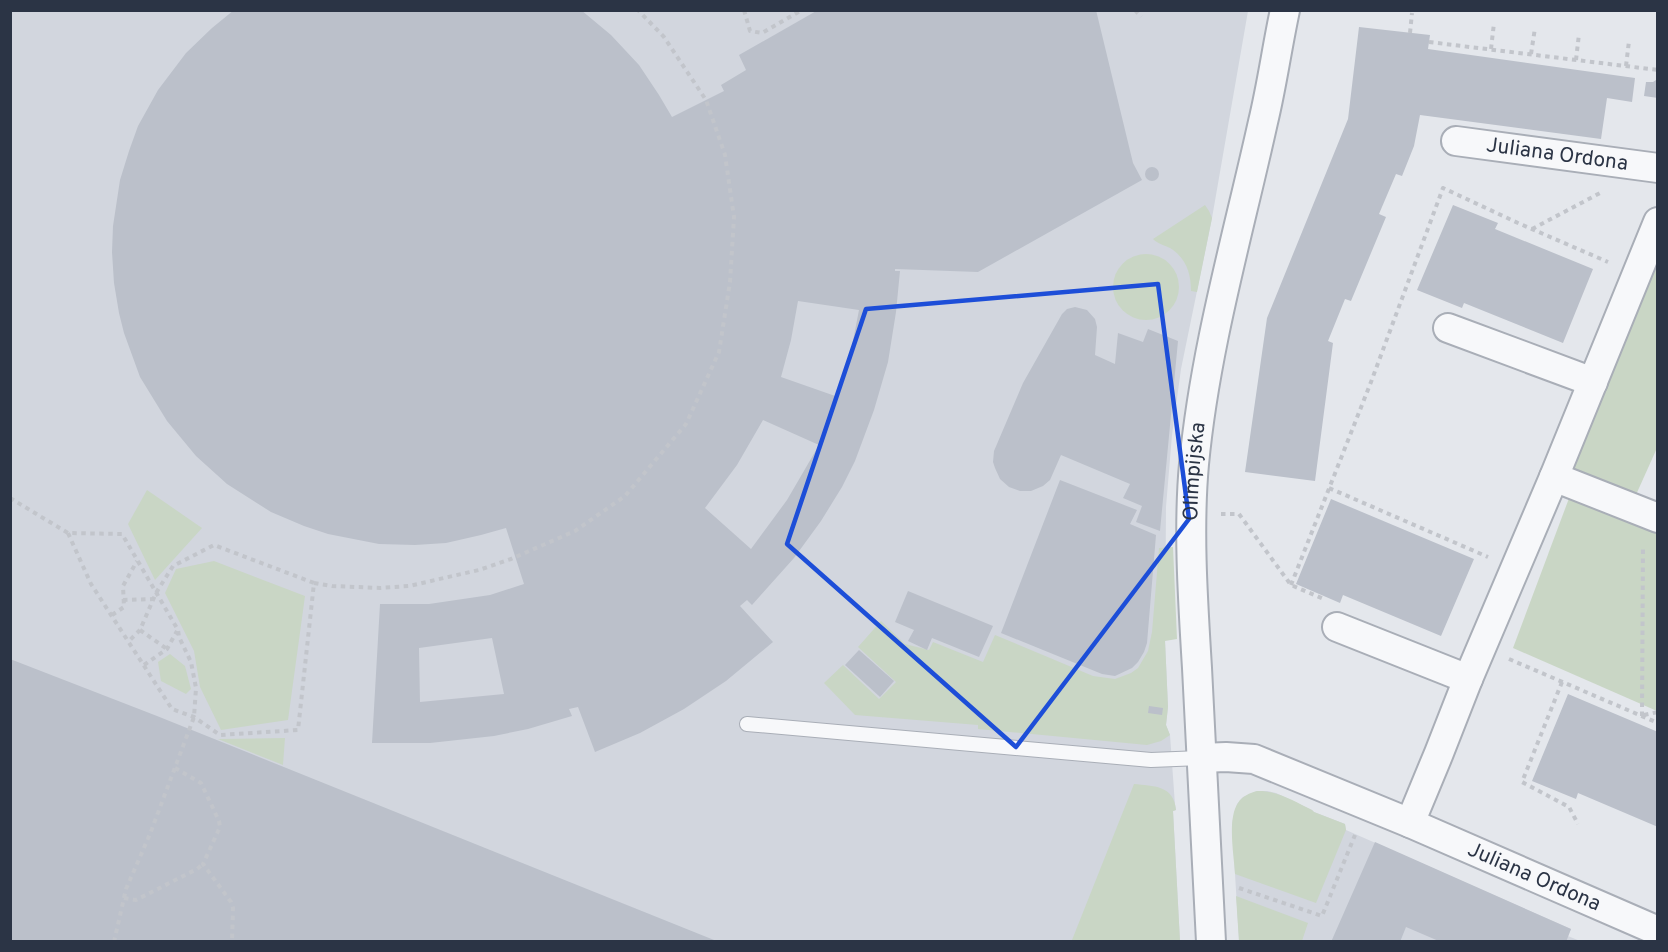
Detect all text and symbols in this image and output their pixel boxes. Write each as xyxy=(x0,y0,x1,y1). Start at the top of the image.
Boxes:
street label: Juliana Ordona xyxy=(1484,132,1630,177)
street label: Olimpijska xyxy=(1178,421,1212,521)
street label: Juliana Ordona xyxy=(1463,836,1605,918)

